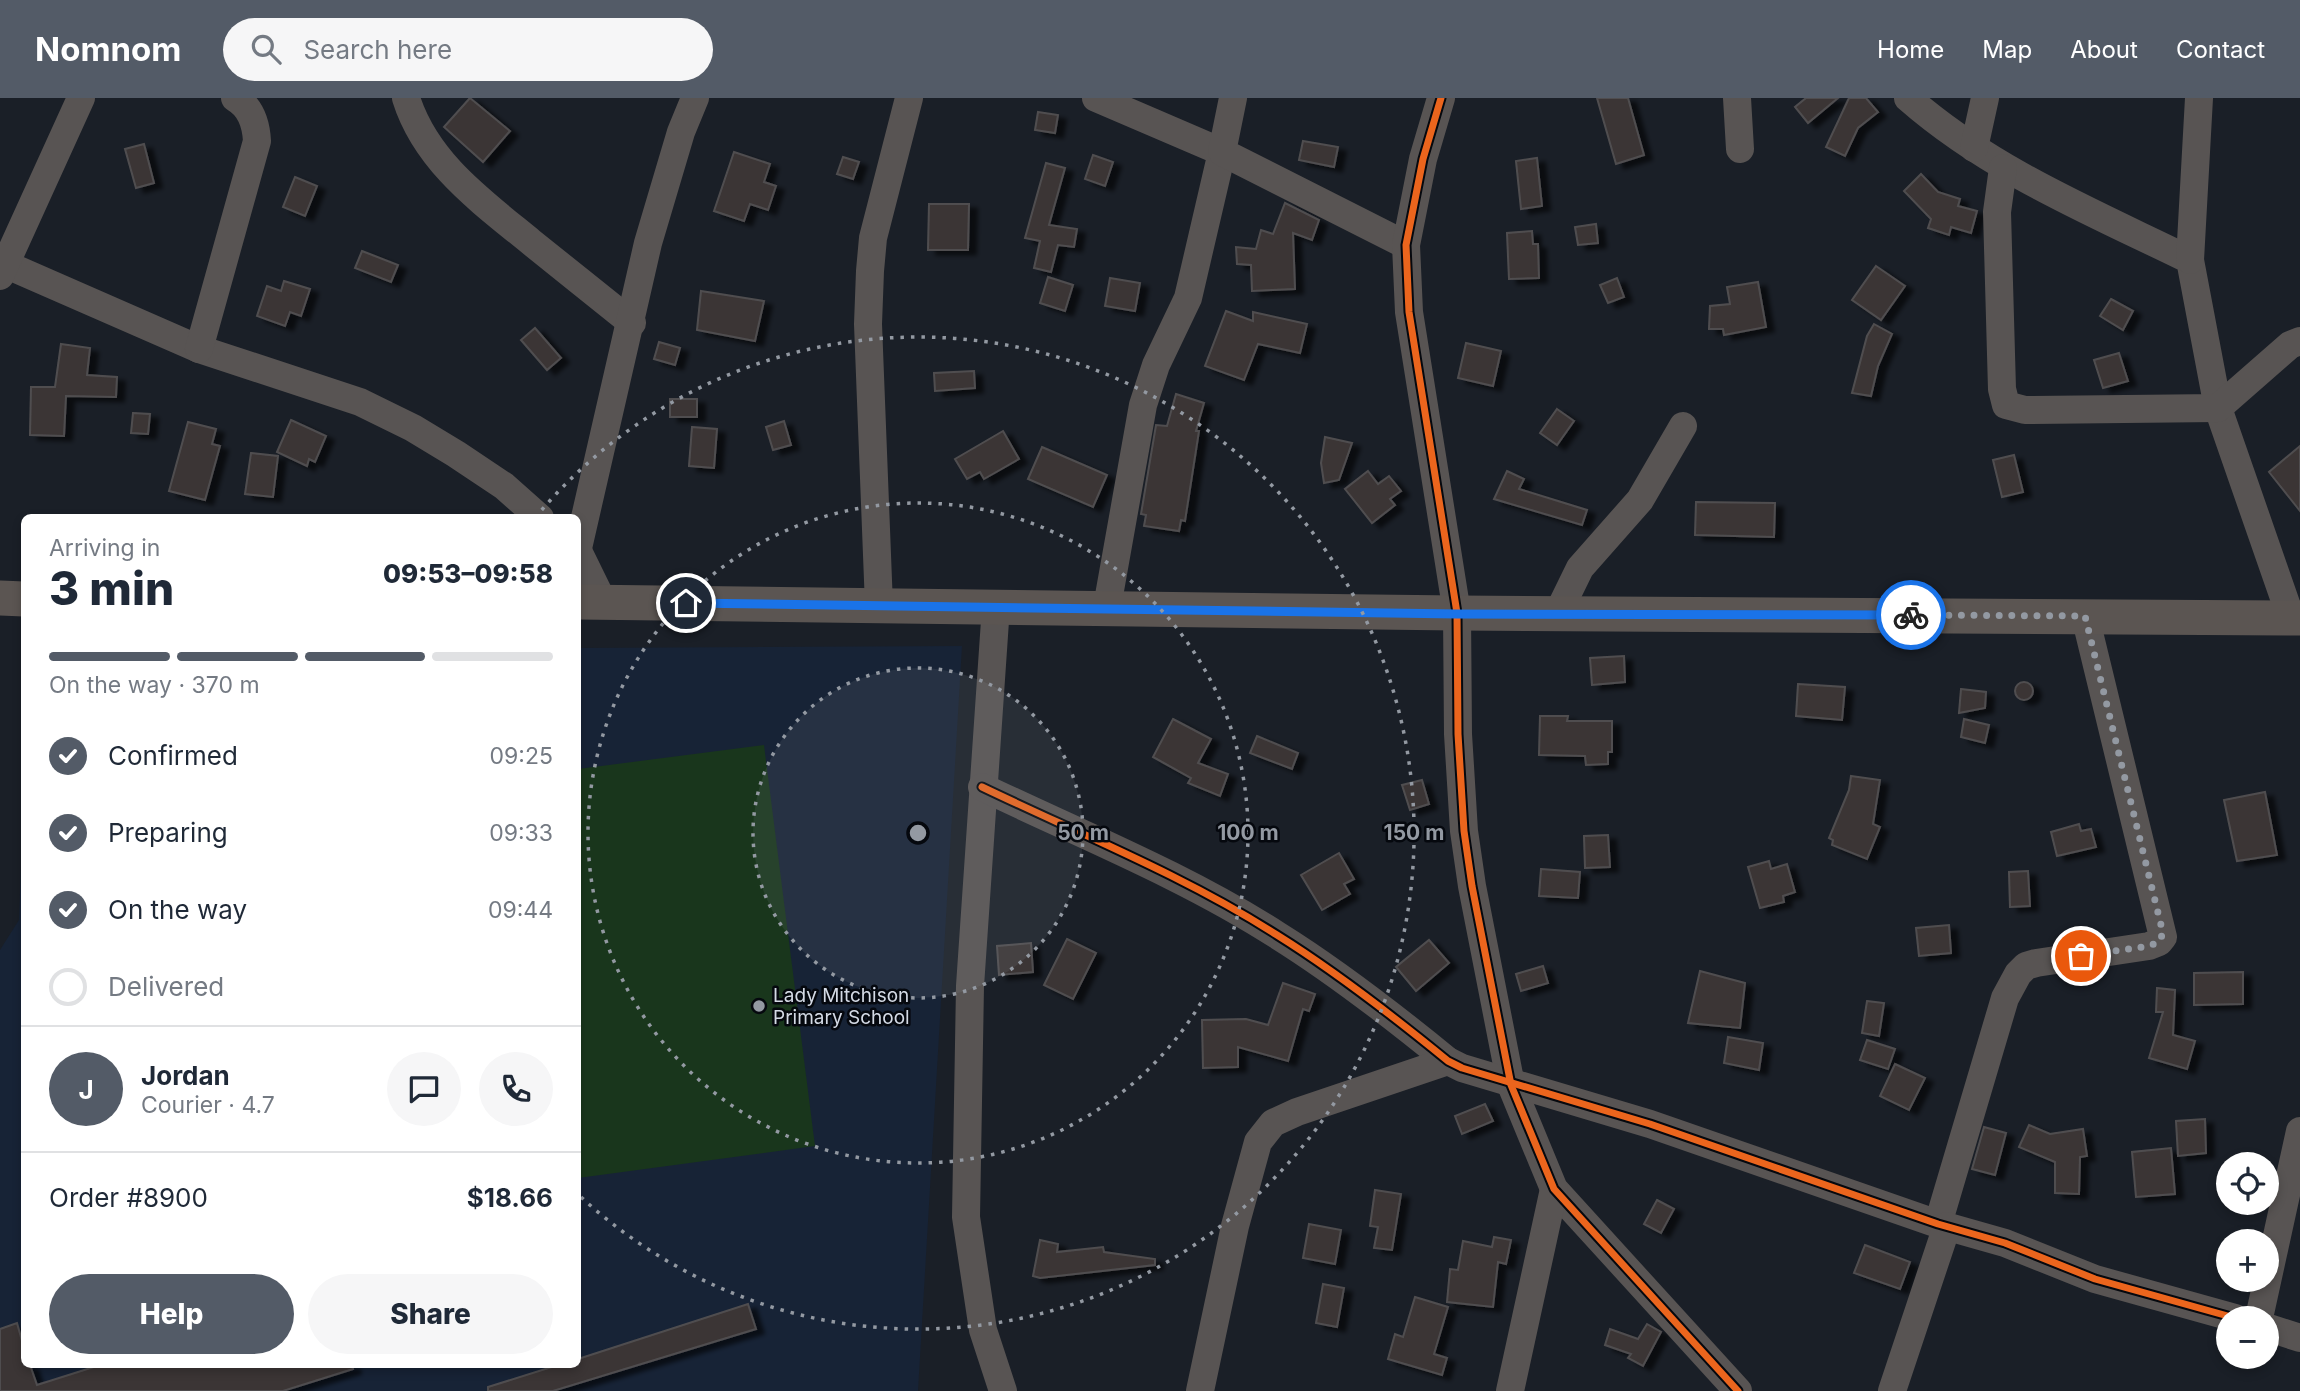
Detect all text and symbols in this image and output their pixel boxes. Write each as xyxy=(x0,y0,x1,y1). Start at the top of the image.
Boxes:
search box xyxy=(223,18,713,81)
text: Nomnom xyxy=(35,29,181,69)
icon: search xyxy=(247,30,285,68)
text: Search here xyxy=(303,34,452,65)
text: Home xyxy=(1877,35,1944,64)
text: Map xyxy=(1982,35,2032,64)
text: About xyxy=(2070,35,2138,64)
text: Contact xyxy=(2176,35,2265,64)
text: Arriving in xyxy=(49,534,160,562)
text: 09:53–09:58 xyxy=(383,558,553,589)
text: 3 min xyxy=(49,560,174,616)
pin xyxy=(656,573,716,633)
courier xyxy=(1876,580,1946,650)
icon: home xyxy=(667,584,705,622)
icon: bike xyxy=(1892,596,1930,634)
text: On the way · 370 m xyxy=(49,671,260,699)
icon: check xyxy=(49,737,87,775)
text: Confirmed xyxy=(108,740,238,771)
text: 09:25 xyxy=(490,742,553,770)
icon: check xyxy=(49,814,87,852)
text: Preparing xyxy=(108,817,228,848)
text: 09:33 xyxy=(489,819,553,847)
text: 50 m xyxy=(1057,820,1109,845)
text: 100 m xyxy=(1217,820,1279,845)
text: 150 m xyxy=(1384,820,1444,845)
centre of rings xyxy=(906,821,930,845)
icon: check xyxy=(49,891,87,929)
text: On the way xyxy=(108,894,247,925)
text: 09:44 xyxy=(488,896,553,924)
pin xyxy=(2051,926,2111,986)
icon: bag xyxy=(2062,937,2100,975)
text: Delivered xyxy=(108,971,224,1002)
place label: Lady Mitchison Primary School xyxy=(773,984,910,1029)
marker: Lady Mitchison Primary School xyxy=(751,998,767,1014)
button: chat xyxy=(387,1052,461,1126)
button: phone xyxy=(479,1052,553,1126)
text: Jordan xyxy=(141,1060,230,1091)
text: J xyxy=(78,1074,94,1105)
text: Courier · 4.7 xyxy=(141,1091,275,1119)
map controls xyxy=(2216,1152,2279,1369)
button: locate xyxy=(2216,1152,2279,1215)
text: Order #8900 xyxy=(49,1182,208,1213)
text: $18.66 xyxy=(467,1182,553,1213)
button: + xyxy=(2216,1229,2279,1292)
button: Help xyxy=(49,1274,294,1354)
button: Share xyxy=(308,1274,553,1354)
button: − xyxy=(2216,1306,2279,1369)

